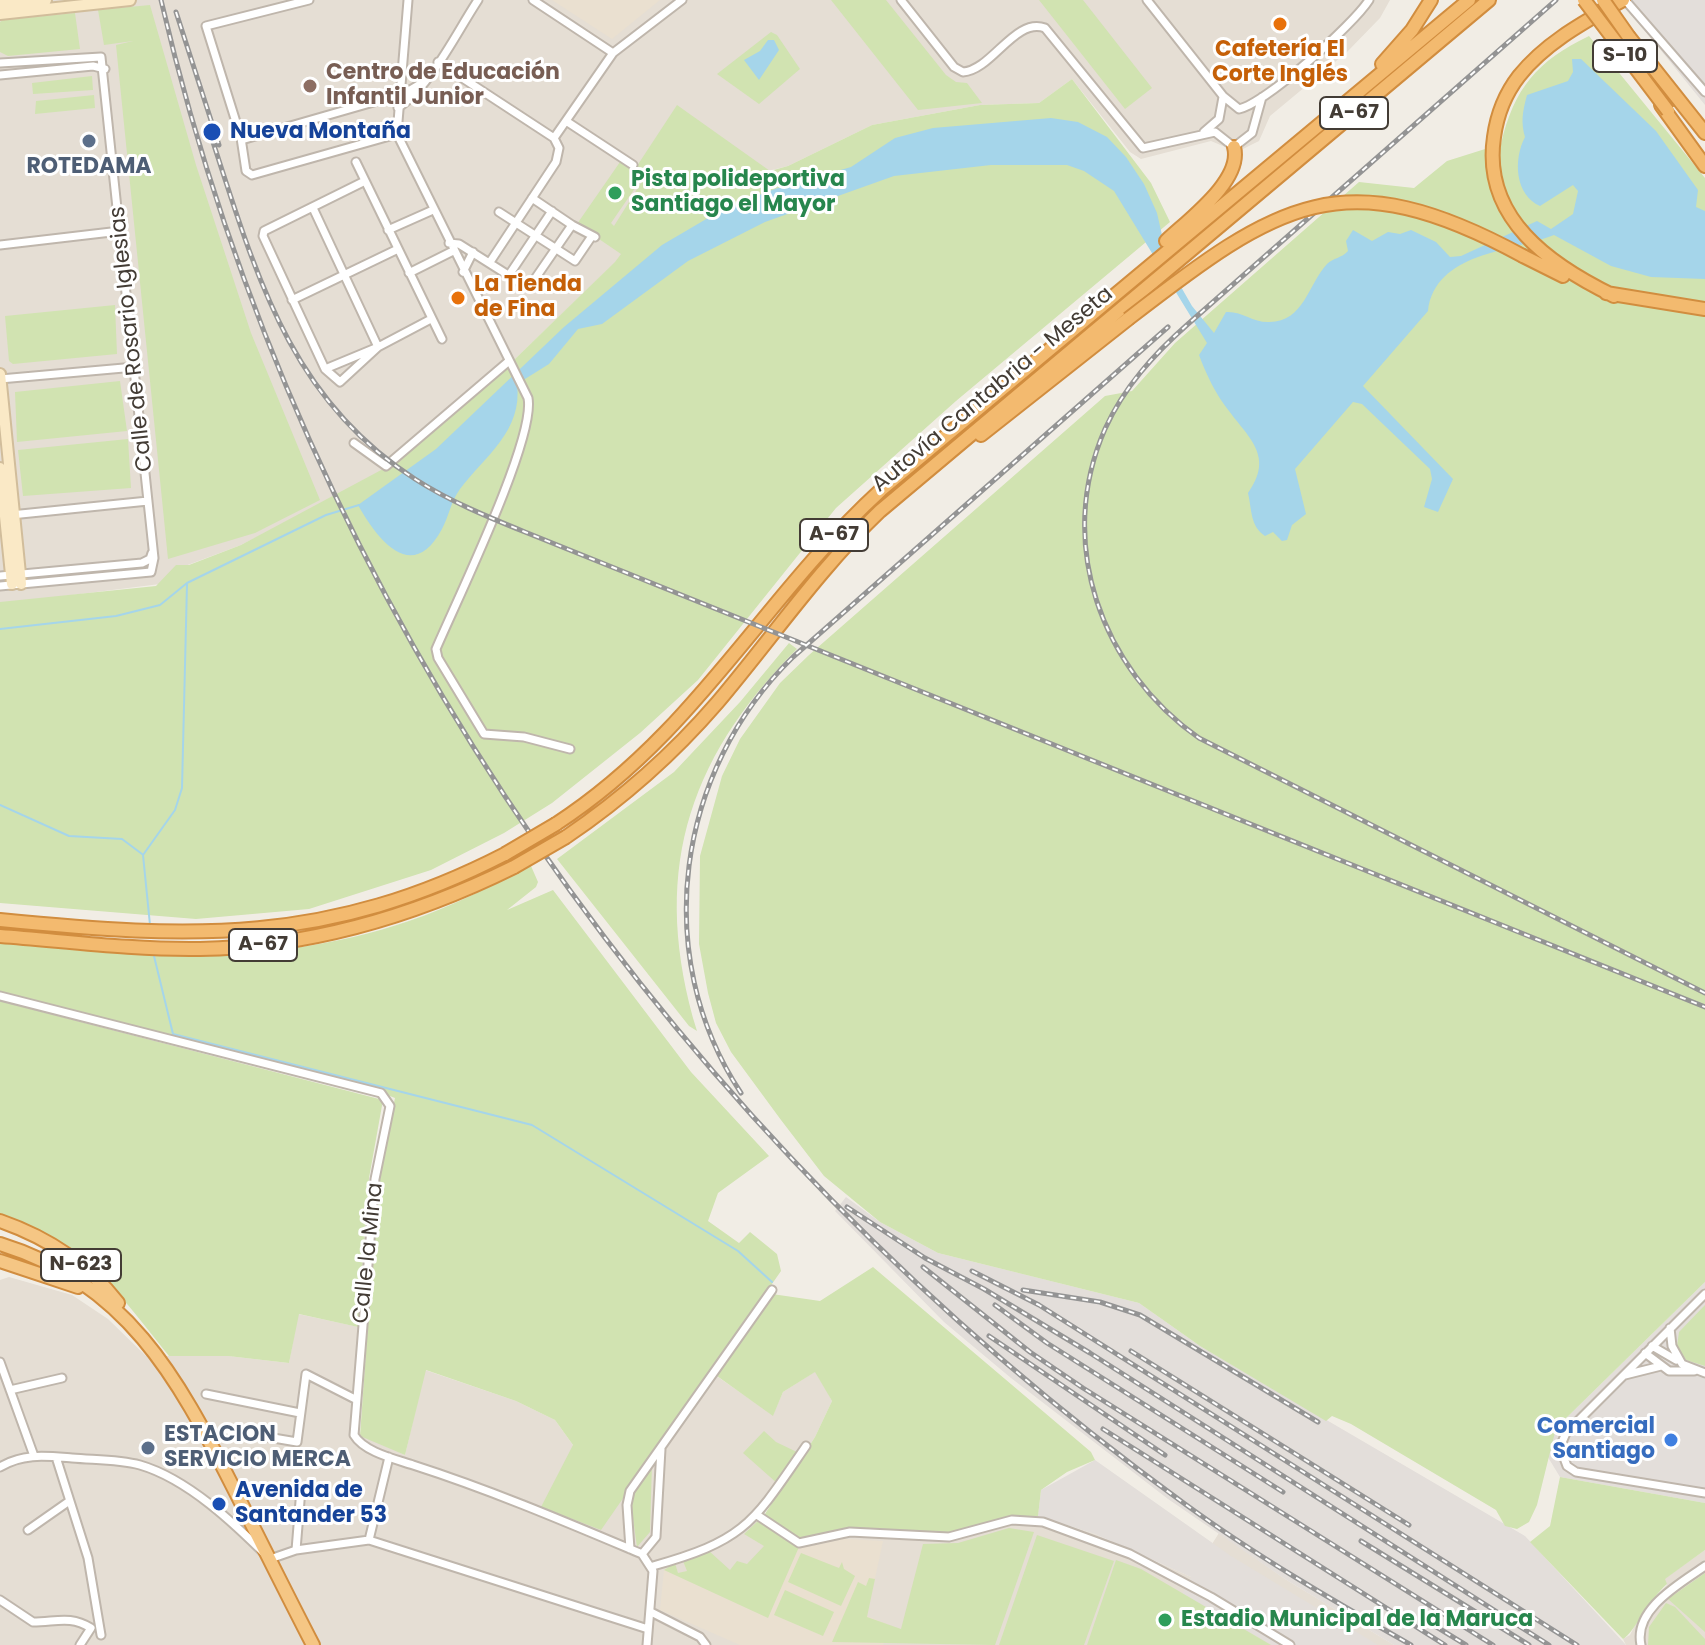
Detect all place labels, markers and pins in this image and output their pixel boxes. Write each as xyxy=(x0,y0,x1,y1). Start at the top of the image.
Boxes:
marker: Cafetería El Corte Inglés xyxy=(1271,15,1289,33)
place label: Cafetería El Corte Inglés xyxy=(1212,37,1348,88)
place label: Centro de Educación Infantil Junior xyxy=(326,60,560,112)
marker: Centro de Educación Infantil Junior xyxy=(301,77,319,95)
place label: Nueva Montaña xyxy=(230,119,411,145)
marker: Nueva Montaña xyxy=(201,121,223,143)
marker: ROTEDAMA xyxy=(80,132,98,150)
place label: ROTEDAMA xyxy=(26,154,152,180)
place label: Pista polideportiva Santiago el Mayor xyxy=(631,167,845,218)
marker: Pista polideportiva Santiago el Mayor xyxy=(606,184,624,202)
place label: La Tienda de Fina xyxy=(474,272,582,324)
marker: La Tienda de Fina xyxy=(449,289,467,307)
place label: Comercial Santiago xyxy=(1537,1414,1655,1466)
place label: ESTACION SERVICIO MERCA xyxy=(164,1422,351,1474)
marker: Comercial Santiago xyxy=(1662,1431,1680,1449)
marker: ESTACION SERVICIO MERCA xyxy=(139,1439,157,1457)
place label: Avenida de Santander 53 xyxy=(235,1478,387,1530)
marker: Avenida de Santander 53 xyxy=(210,1495,228,1513)
place label: Estadio Municipal de la Maruca xyxy=(1181,1607,1533,1633)
marker: Estadio Municipal de la Maruca xyxy=(1156,1611,1174,1629)

